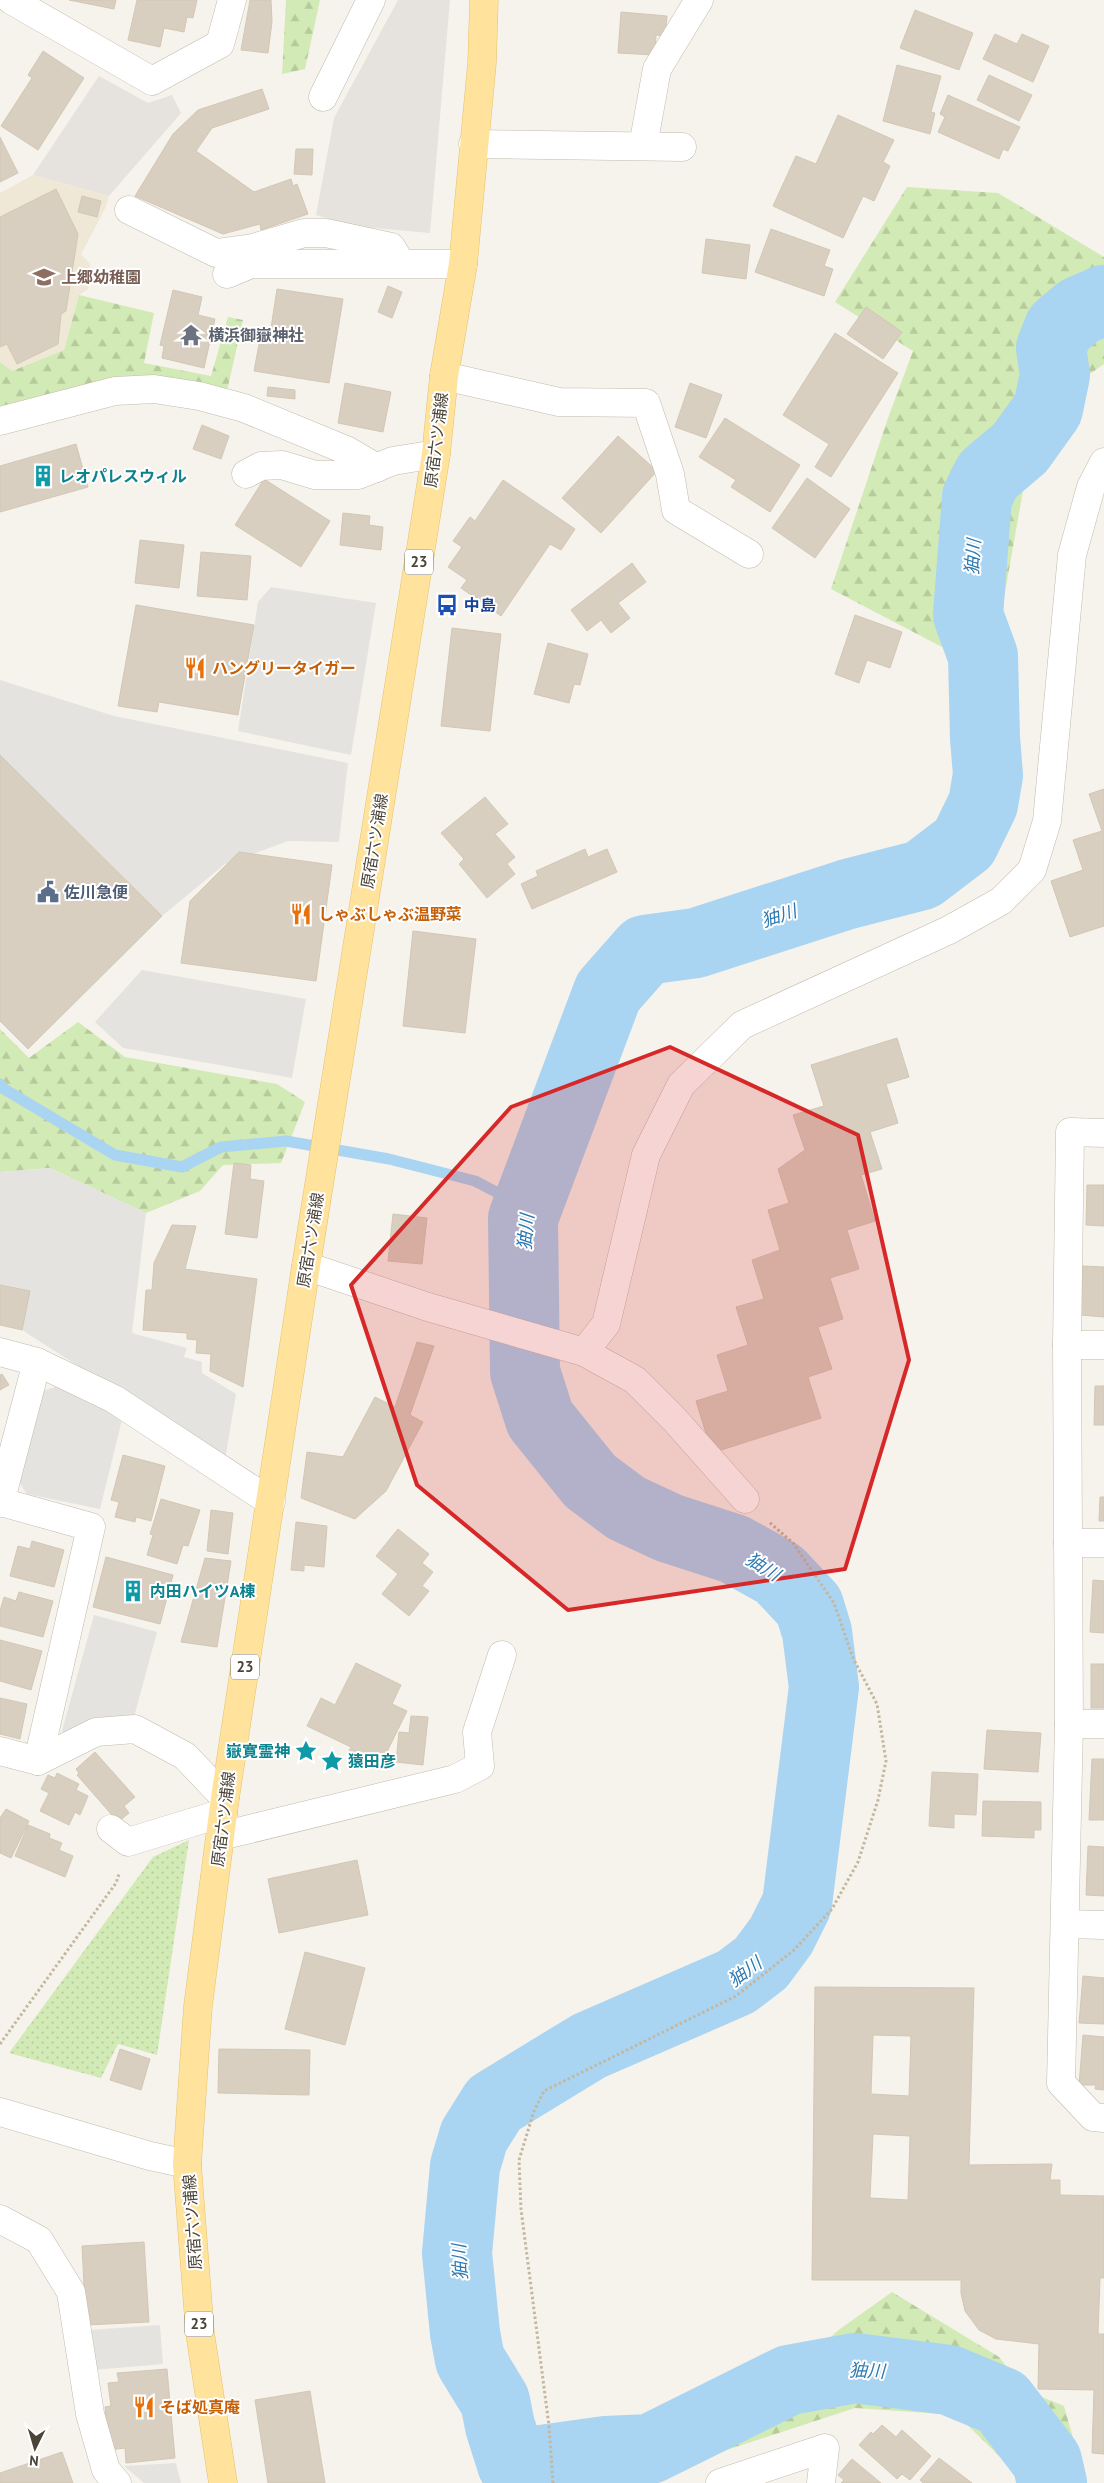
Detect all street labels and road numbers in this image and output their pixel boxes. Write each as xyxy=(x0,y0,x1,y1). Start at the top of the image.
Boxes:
street label: 原宿六ツ浦線 xyxy=(420,391,452,489)
road number: 23 xyxy=(405,550,433,574)
street label: 原宿六ツ浦線 xyxy=(357,792,391,890)
street label: 原宿六ツ浦線 xyxy=(293,1191,327,1289)
road number: 23 xyxy=(231,1654,259,1680)
street label: 原宿六ツ浦線 xyxy=(207,1770,239,1868)
street label: 原宿六ツ浦線 xyxy=(179,2173,205,2271)
road number: 23 xyxy=(185,2312,213,2336)

